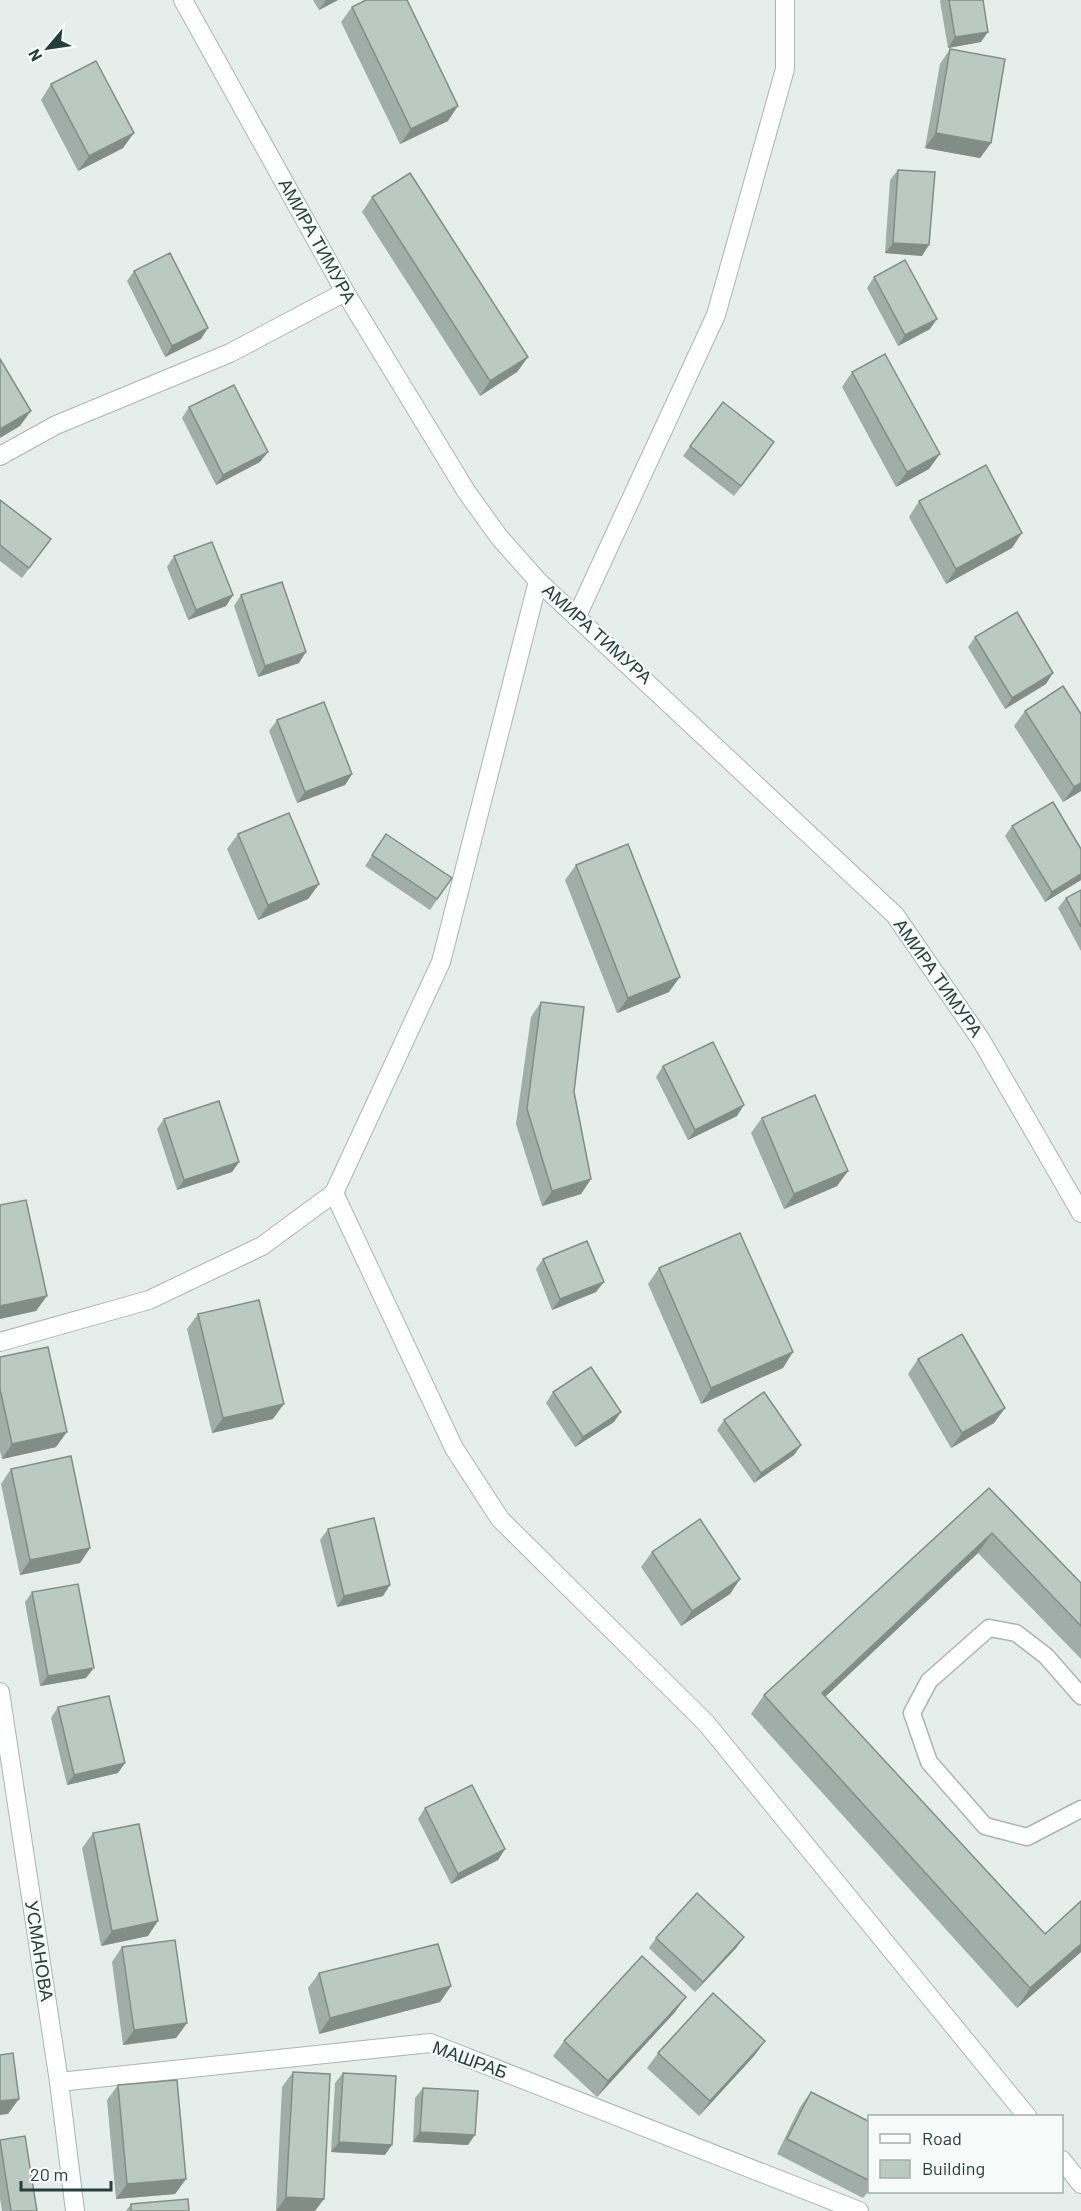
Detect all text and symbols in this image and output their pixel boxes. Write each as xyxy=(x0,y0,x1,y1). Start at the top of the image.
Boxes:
north arrow xyxy=(18,18,78,78)
text: N xyxy=(24,46,45,65)
street label: АМИРА ТИМУРА xyxy=(274,174,361,307)
street label: АМИРА ТИМУРА xyxy=(538,578,657,688)
street label: АМИРА ТИМУРА xyxy=(890,914,988,1041)
street label: УСМАНОВА xyxy=(21,1899,59,2003)
street label: МАШРАБ xyxy=(430,2035,511,2083)
legend xyxy=(868,2115,1063,2193)
text: Road xyxy=(922,2127,962,2149)
scale bar xyxy=(21,2154,111,2192)
text: Building xyxy=(922,2157,985,2179)
text: 20 m xyxy=(30,2163,68,2185)

